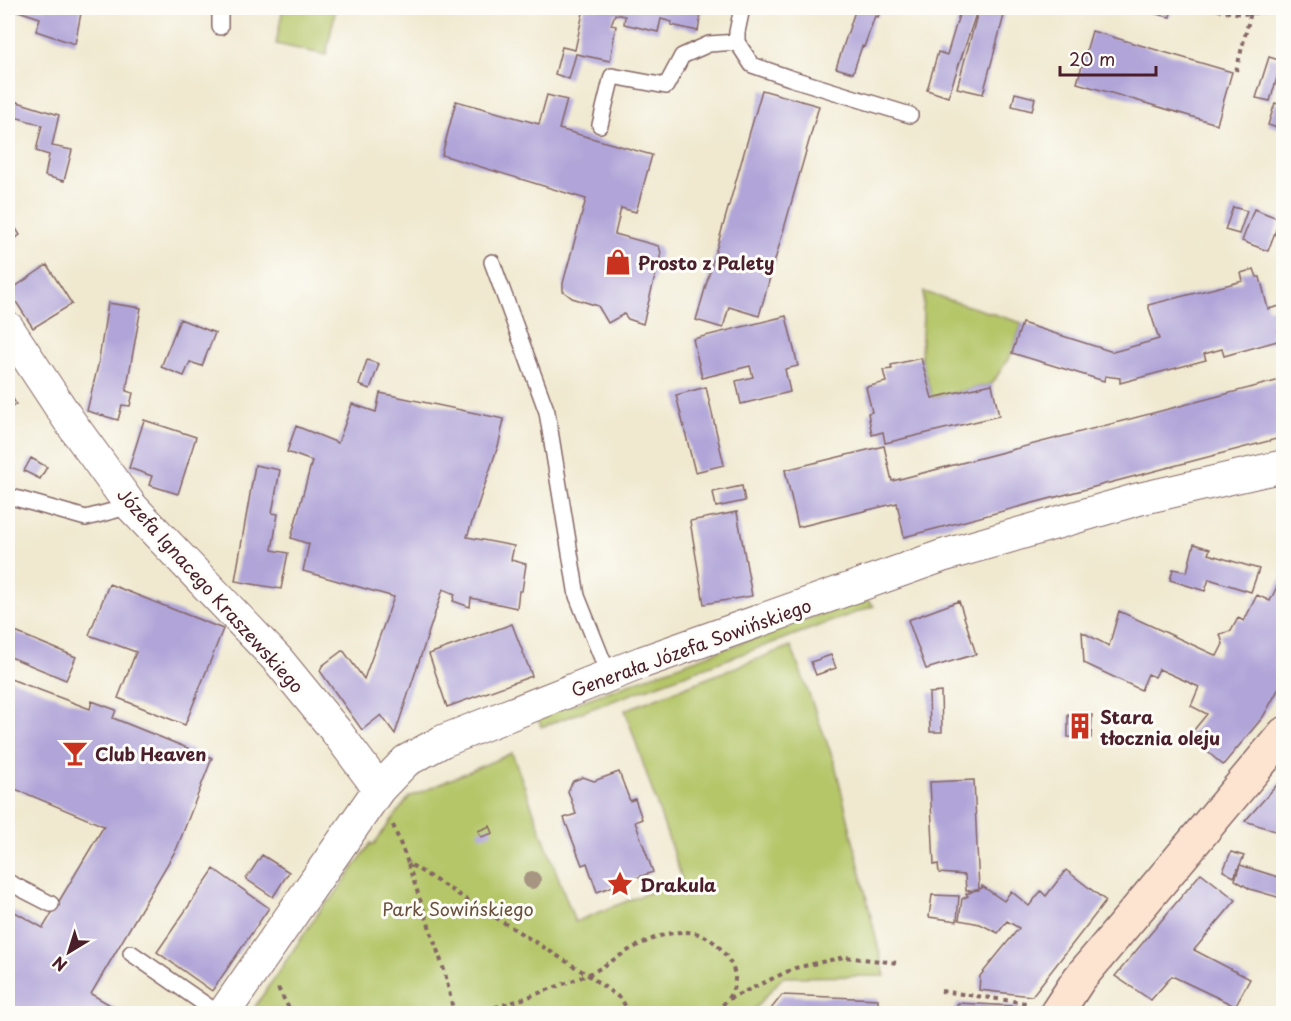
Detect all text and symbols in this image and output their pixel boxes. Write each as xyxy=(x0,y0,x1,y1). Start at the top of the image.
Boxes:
scale bar xyxy=(1060,39,1156,77)
text: 20 m xyxy=(1069,45,1115,72)
shop icon: Prosto z Palety xyxy=(603,247,633,277)
place label: Prosto z Palety xyxy=(638,249,774,276)
street label: Józefa Ignacego Kraszewskiego xyxy=(111,481,311,699)
street label: Generała Józefa Sowińskiego xyxy=(567,591,815,703)
place label: Stara tłocznia oleju xyxy=(1100,703,1220,751)
building icon: Stara tłocznia oleju xyxy=(1065,711,1095,741)
bar icon: Club Heaven xyxy=(60,738,90,768)
place label: Club Heaven xyxy=(95,740,206,767)
place icon: Drakula xyxy=(605,869,635,899)
place label: Drakula xyxy=(640,871,716,898)
park label: Park Sowińskiego xyxy=(382,895,534,922)
north arrow xyxy=(39,922,99,982)
text: N xyxy=(47,951,72,978)

